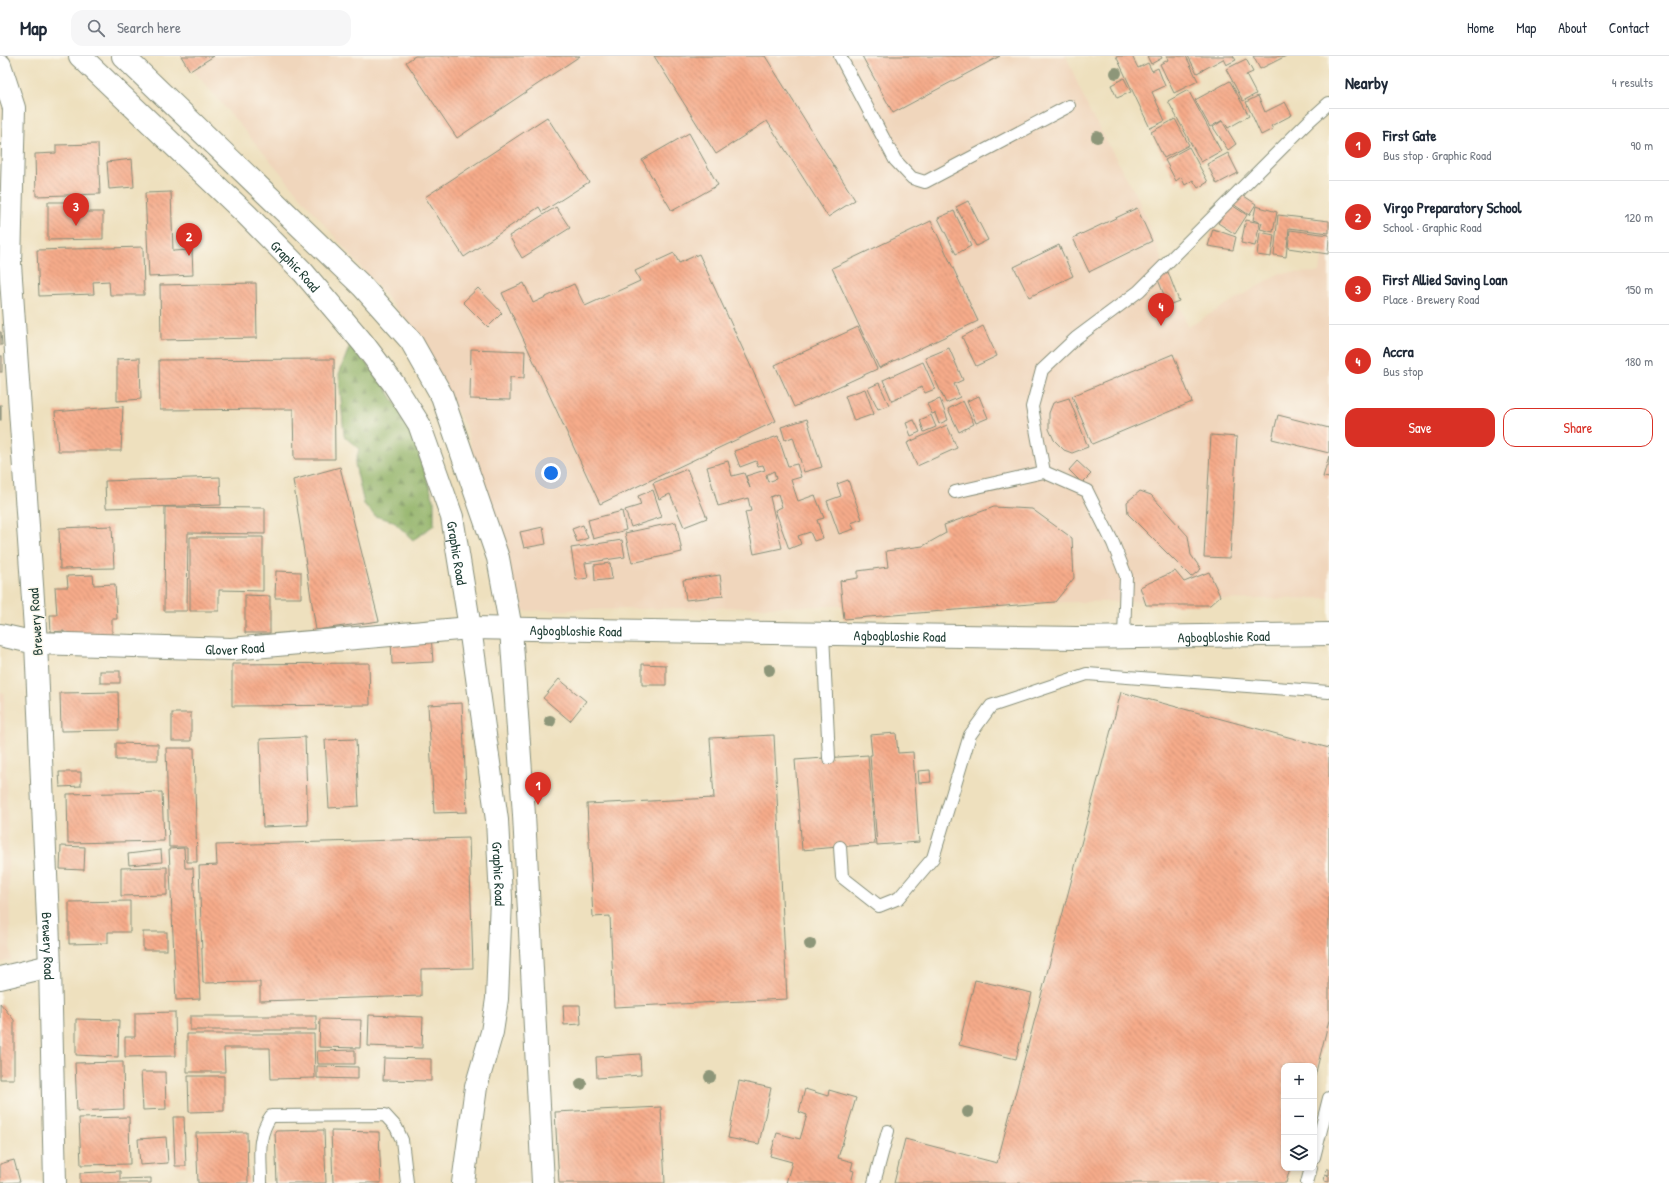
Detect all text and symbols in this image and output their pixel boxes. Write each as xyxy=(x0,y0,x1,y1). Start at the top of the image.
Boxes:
search box xyxy=(71,10,351,46)
text: Map xyxy=(20,15,47,41)
icon: search xyxy=(85,17,107,39)
text: Search here xyxy=(117,17,181,38)
text: Home xyxy=(1467,18,1494,37)
text: Map xyxy=(1516,18,1536,37)
text: About xyxy=(1558,18,1587,37)
text: Contact xyxy=(1609,18,1649,37)
text: Nearby xyxy=(1345,71,1388,94)
text: 4 results xyxy=(1612,73,1653,91)
text: First Gate xyxy=(1383,125,1436,146)
text: 1 xyxy=(1356,136,1360,154)
text: 90 m xyxy=(1631,136,1653,154)
text: Bus stop · Graphic Road xyxy=(1383,146,1491,164)
pin: 3 xyxy=(63,193,89,226)
text: Virgo Preparatory School xyxy=(1383,197,1522,218)
text: 2 xyxy=(1355,208,1361,226)
text: 120 m xyxy=(1625,208,1653,226)
text: School · Graphic Road xyxy=(1383,218,1482,236)
pin: 2 xyxy=(176,223,202,256)
street label: Graphic Road xyxy=(267,236,325,296)
text: First Allied Saving Loan xyxy=(1383,269,1508,290)
text: 3 xyxy=(1355,280,1361,298)
text: 150 m xyxy=(1625,280,1653,298)
text: Place · Brewery Road xyxy=(1383,290,1479,308)
pin: 4 xyxy=(1148,293,1174,326)
text: Accra xyxy=(1383,341,1414,362)
text: 4 xyxy=(1356,352,1360,370)
text: 180 m xyxy=(1625,352,1653,370)
text: Bus stop xyxy=(1383,362,1423,380)
button: Save xyxy=(1345,408,1495,447)
button: Share xyxy=(1503,408,1653,447)
your location xyxy=(541,463,561,483)
street label: Graphic Road xyxy=(443,520,472,587)
street label: Brewery Road xyxy=(23,587,48,656)
street label: Agbogbloshie Road xyxy=(530,619,623,640)
street label: Agbogbloshie Road xyxy=(854,625,947,645)
street label: Agbogbloshie Road xyxy=(1178,625,1270,647)
street label: Glover Road xyxy=(205,637,265,659)
pin: 1 xyxy=(525,772,551,805)
street label: Graphic Road xyxy=(489,841,511,907)
street label: Brewery Road xyxy=(38,912,60,980)
map controls xyxy=(1281,1063,1317,1171)
button: + xyxy=(1281,1063,1317,1099)
button: − xyxy=(1281,1099,1317,1135)
button: layers xyxy=(1281,1135,1317,1171)

